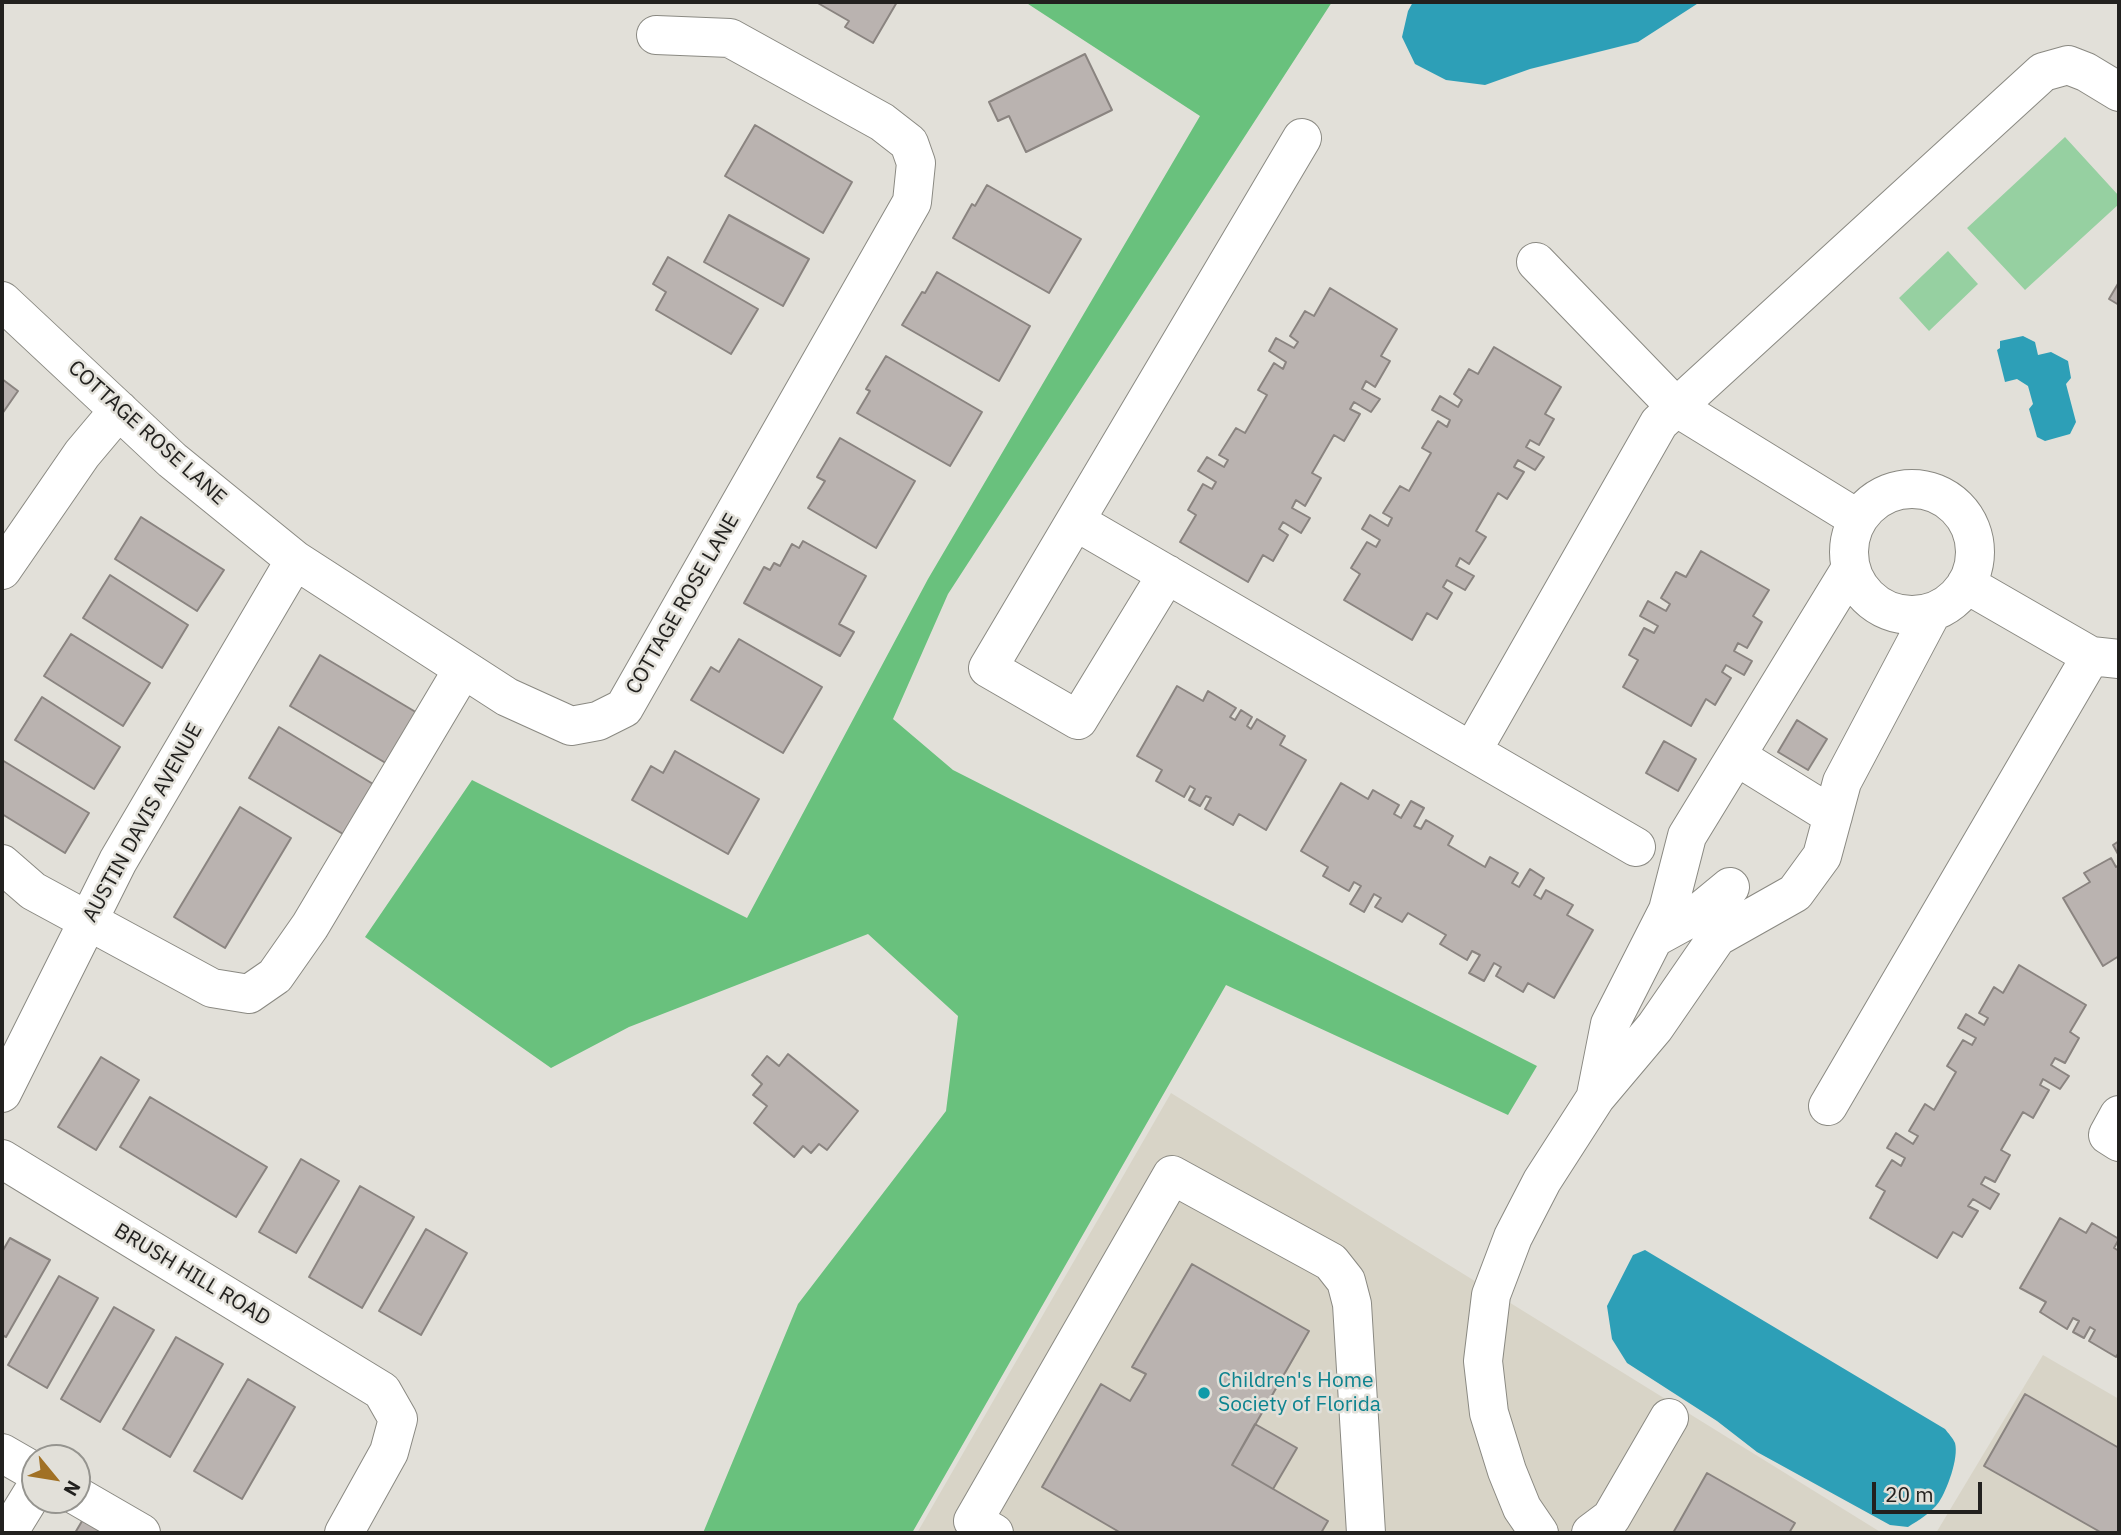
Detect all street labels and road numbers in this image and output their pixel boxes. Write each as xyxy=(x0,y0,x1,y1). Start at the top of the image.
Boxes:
street label: COTTAGE ROSE LANE xyxy=(63,355,231,511)
street label: COTTAGE ROSE LANE xyxy=(621,509,745,699)
street label: AUSTIN DAVIS AVENUE xyxy=(78,719,208,927)
street label: BRUSH HILL ROAD xyxy=(109,1218,275,1332)

